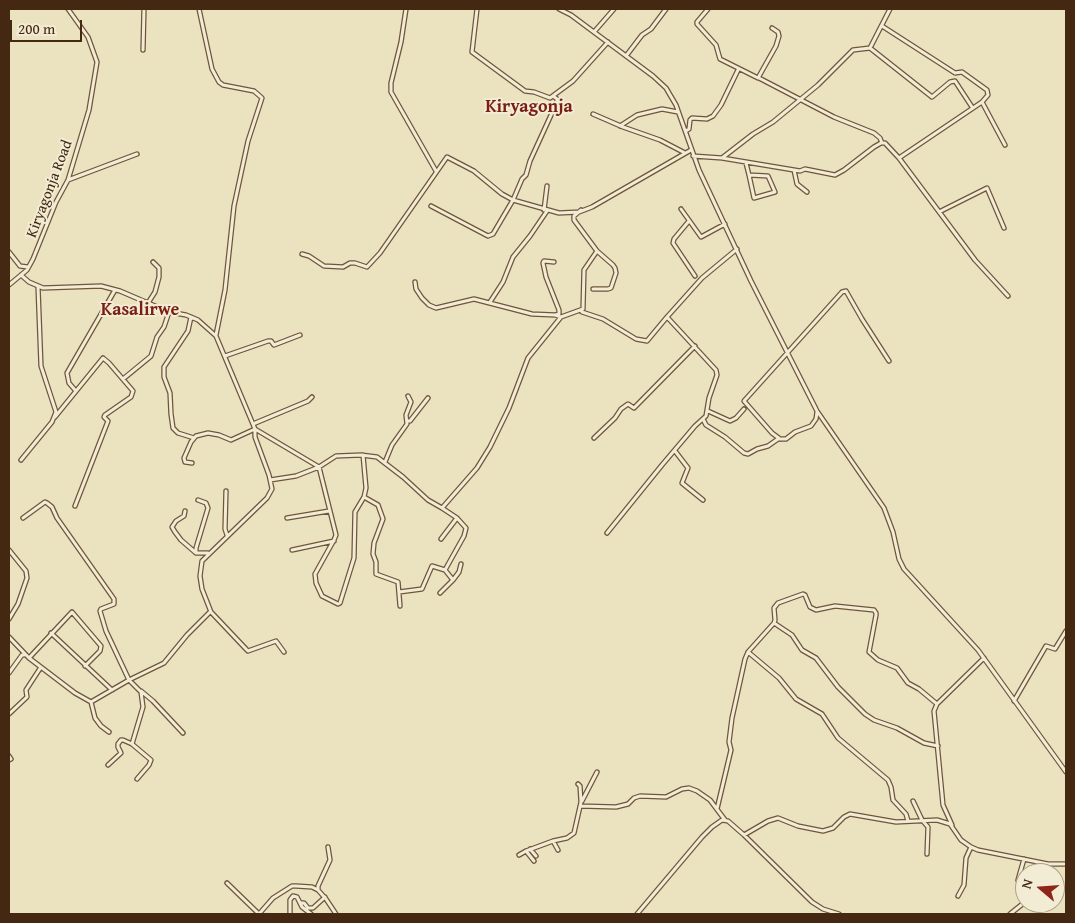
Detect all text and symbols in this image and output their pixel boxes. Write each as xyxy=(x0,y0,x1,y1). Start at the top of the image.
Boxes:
scale bar xyxy=(12,10,85,42)
text: 200 m xyxy=(18,18,55,39)
district label: Kiryagonja xyxy=(485,96,573,118)
street label: Kiryagonja Road xyxy=(23,138,77,240)
district label: Kasalirwe xyxy=(101,299,179,321)
north arrow xyxy=(1015,863,1065,913)
text: N xyxy=(1016,876,1038,891)

